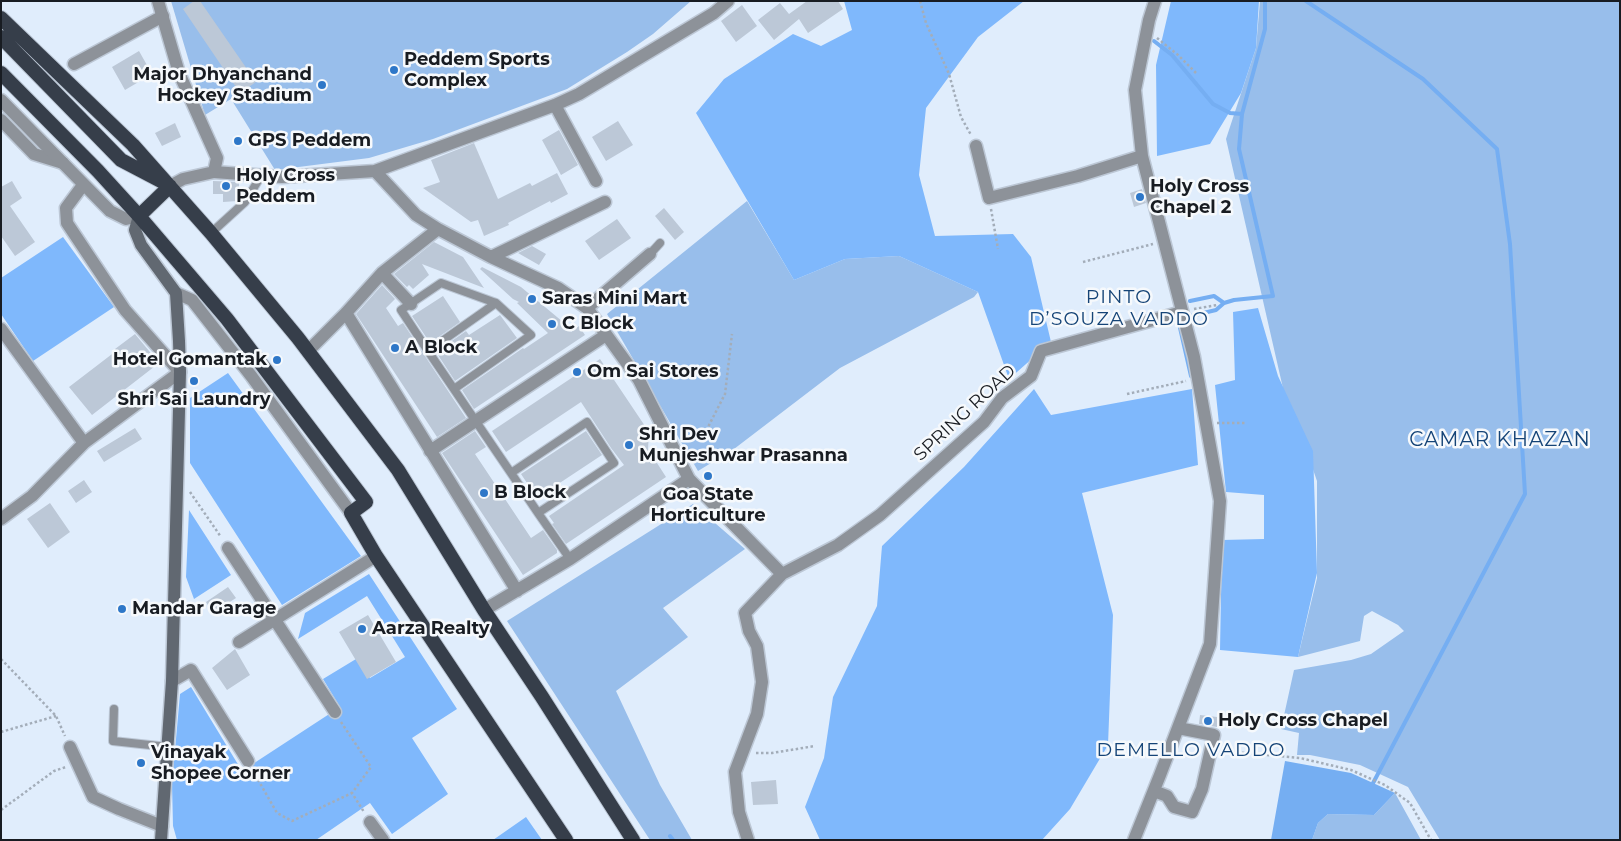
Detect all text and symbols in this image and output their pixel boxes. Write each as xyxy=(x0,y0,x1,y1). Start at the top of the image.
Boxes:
place label: Peddem Sports Complex xyxy=(404,49,550,92)
place label: Major Dhyanchand Hockey Stadium xyxy=(133,64,312,106)
marker: Peddem Sports Complex xyxy=(388,64,400,76)
marker: Major Dhyanchand Hockey Stadium xyxy=(316,79,328,91)
place label: GPS Peddem xyxy=(248,130,371,152)
marker: GPS Peddem xyxy=(232,135,244,147)
place label: Holy Cross Peddem xyxy=(236,165,335,208)
place label: Holy Cross Chapel 2 xyxy=(1150,176,1249,218)
marker: Holy Cross Peddem xyxy=(220,180,232,192)
marker: Holy Cross Chapel 2 xyxy=(1134,191,1146,203)
district label: PINTO D’SOUZA VADDO xyxy=(1027,286,1211,330)
place label: Saras Mini Mart xyxy=(542,288,687,310)
marker: Saras Mini Mart xyxy=(526,293,538,305)
place label: C Block xyxy=(562,313,633,335)
marker: C Block xyxy=(546,318,558,330)
place label: A Block xyxy=(405,337,477,359)
marker: A Block xyxy=(389,342,401,354)
place label: Hotel Gomantak xyxy=(113,349,267,371)
marker: Hotel Gomantak xyxy=(271,354,283,366)
street label: SPRING ROAD xyxy=(910,360,1020,466)
place label: Om Sai Stores xyxy=(587,361,719,383)
marker: Om Sai Stores xyxy=(571,366,583,378)
marker: Shri Sai Laundry xyxy=(188,375,200,387)
place label: Shri Sai Laundry xyxy=(117,389,271,411)
place label: Shri Dev Munjeshwar Prasanna xyxy=(639,424,848,466)
district label: CAMAR KHAZAN xyxy=(1408,428,1592,452)
marker: Shri Dev Munjeshwar Prasanna xyxy=(623,439,635,451)
marker: Goa State Horticulture xyxy=(702,470,714,482)
place label: B Block xyxy=(494,482,566,504)
place label: Goa State Horticulture xyxy=(650,484,766,526)
marker: B Block xyxy=(478,487,490,499)
place label: Mandar Garage xyxy=(132,598,276,620)
marker: Mandar Garage xyxy=(116,603,128,615)
place label: Aarza Realty xyxy=(372,618,490,640)
marker: Aarza Realty xyxy=(356,623,368,635)
place label: Holy Cross Chapel xyxy=(1218,710,1388,732)
marker: Holy Cross Chapel xyxy=(1202,715,1214,727)
district label: DEMELLO VADDO xyxy=(1095,739,1287,761)
place label: Vinayak Shopee Corner xyxy=(151,742,291,784)
marker: Vinayak Shopee Corner xyxy=(135,757,147,769)

